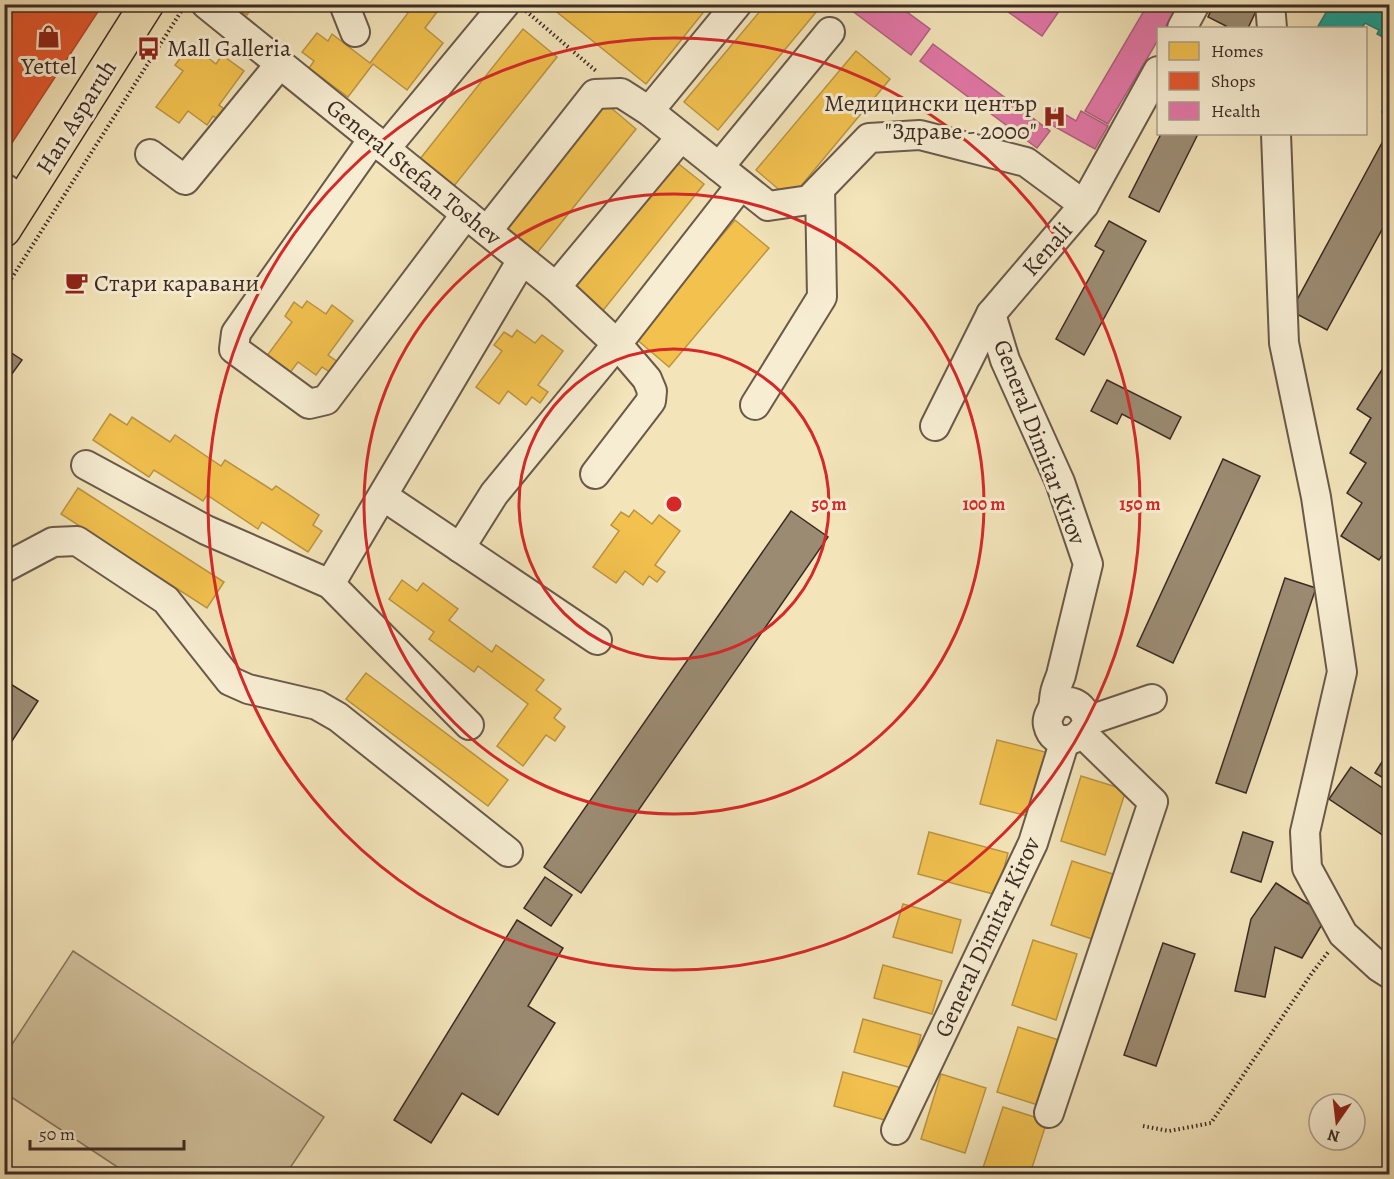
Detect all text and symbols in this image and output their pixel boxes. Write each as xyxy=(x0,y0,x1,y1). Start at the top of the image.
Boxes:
shop icon: Yettel xyxy=(36,23,62,49)
legend xyxy=(1157,27,1367,135)
place label: Mall Galleria xyxy=(167,32,292,64)
bus stop icon: Mall Galleria xyxy=(136,35,162,61)
text: Homes xyxy=(1211,39,1263,63)
place label: Yettel xyxy=(20,50,77,82)
street label: Han Asparuh xyxy=(28,54,124,180)
text: Shops xyxy=(1211,69,1256,93)
place label: Медицински център "Здраве - 2000" xyxy=(824,87,1037,147)
street label: General Stefan Toshev xyxy=(320,91,508,253)
text: Health xyxy=(1211,99,1261,123)
hospital icon: Медицински център "Здраве - 2000" xyxy=(1042,104,1068,130)
street label: Kenali xyxy=(1015,215,1079,283)
place label: Стари каравани xyxy=(94,267,259,299)
cafe icon: Стари каравани xyxy=(63,270,89,296)
street label: General Dimitar Kirov xyxy=(986,335,1094,550)
text: 50 m xyxy=(812,492,846,516)
text: 100 m xyxy=(963,492,1005,516)
text: 150 m xyxy=(1119,492,1161,516)
centre of rings xyxy=(664,494,684,514)
street label: General Dimitar Kirov xyxy=(927,831,1048,1042)
north arrow xyxy=(1307,1092,1367,1152)
scale bar xyxy=(30,1113,184,1151)
text: 50 m xyxy=(39,1122,75,1146)
text: N xyxy=(1325,1123,1342,1148)

